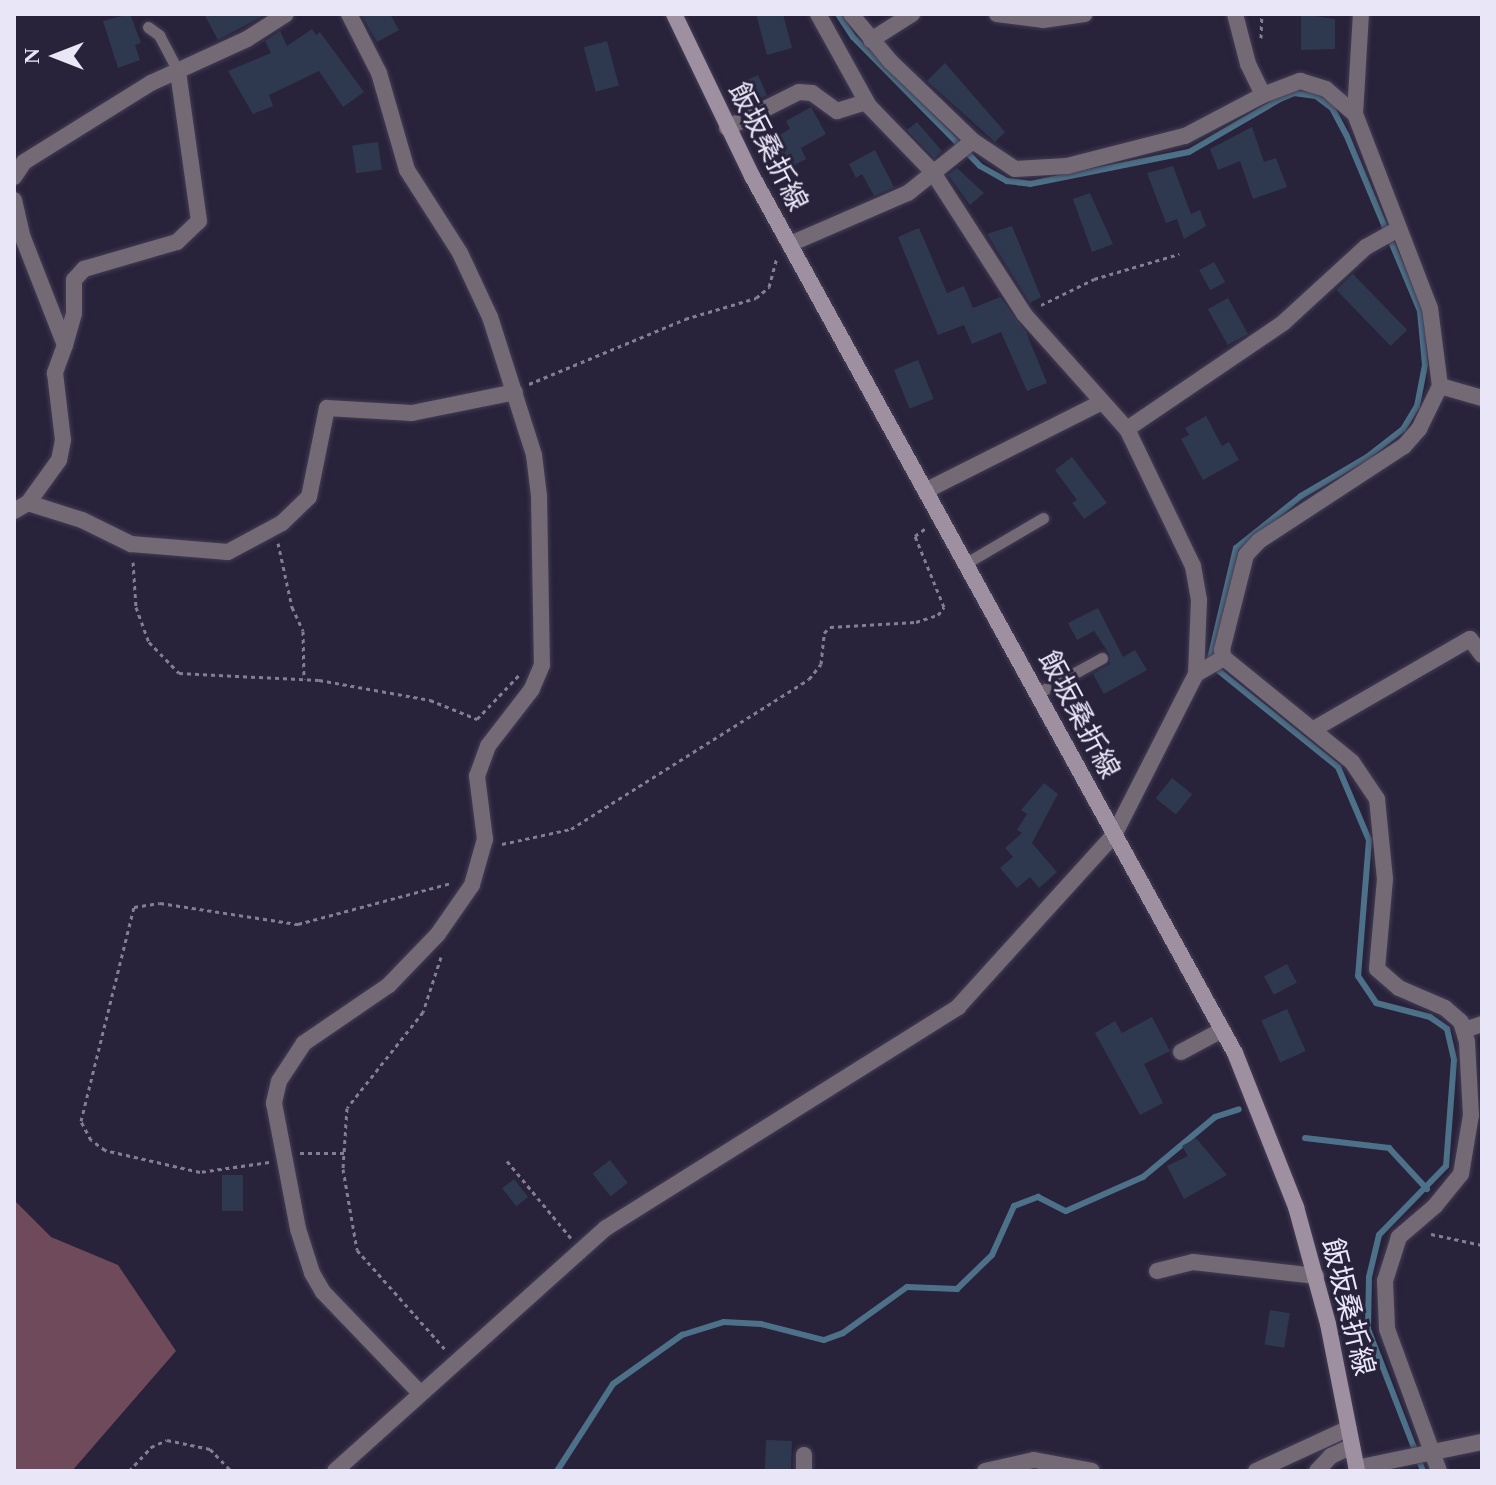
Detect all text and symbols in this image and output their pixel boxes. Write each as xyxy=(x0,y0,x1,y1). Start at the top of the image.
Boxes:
north arrow xyxy=(16,16,96,96)
text: N xyxy=(19,48,44,64)
street label: 飯坂桑折線 xyxy=(721,77,815,217)
street label: 飯坂桑折線 xyxy=(1031,645,1127,785)
street label: 飯坂桑折線 xyxy=(1315,1235,1381,1379)

